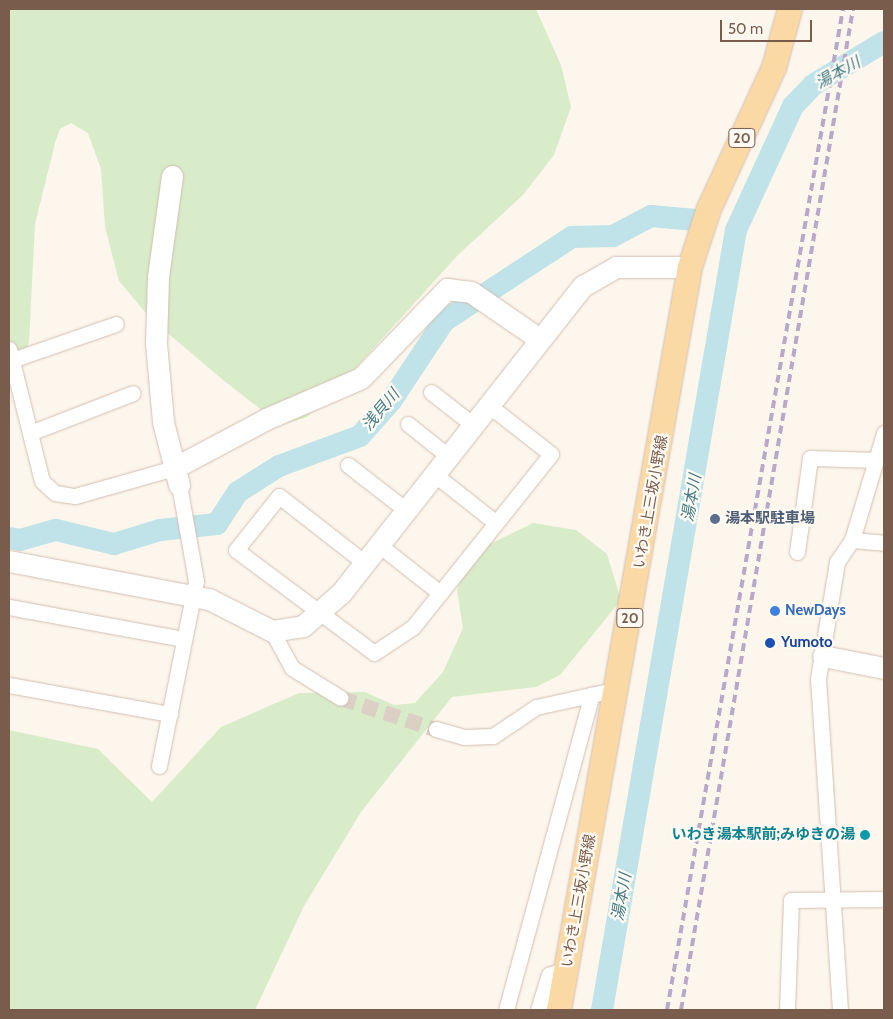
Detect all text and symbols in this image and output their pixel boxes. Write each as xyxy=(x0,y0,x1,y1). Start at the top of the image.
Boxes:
scale bar xyxy=(723,10,816,42)
text: 50 m xyxy=(728,20,763,38)
water label: 湯本川 xyxy=(812,53,864,93)
road number: 20 xyxy=(728,126,756,150)
water label: 浅貝川 xyxy=(358,385,404,435)
street label: いわき上三坂小野線 xyxy=(630,434,672,570)
water label: 湯本川 xyxy=(678,473,706,523)
place label: 湯本駅駐車場 xyxy=(725,510,815,528)
marker: 湯本駅駐車場 xyxy=(709,513,721,525)
place label: NewDays xyxy=(785,602,846,620)
marker: NewDays xyxy=(769,605,781,617)
road number: 20 xyxy=(616,606,644,630)
place label: Yumoto xyxy=(781,634,833,652)
marker: Yumoto xyxy=(763,636,777,650)
place label: いわき湯本駅前;みゆきの湯 xyxy=(672,826,855,844)
marker: いわき湯本駅前;みゆきの湯 xyxy=(859,829,871,841)
street label: いわき上三坂小野線 xyxy=(558,833,600,969)
water label: 湯本川 xyxy=(608,872,636,922)

